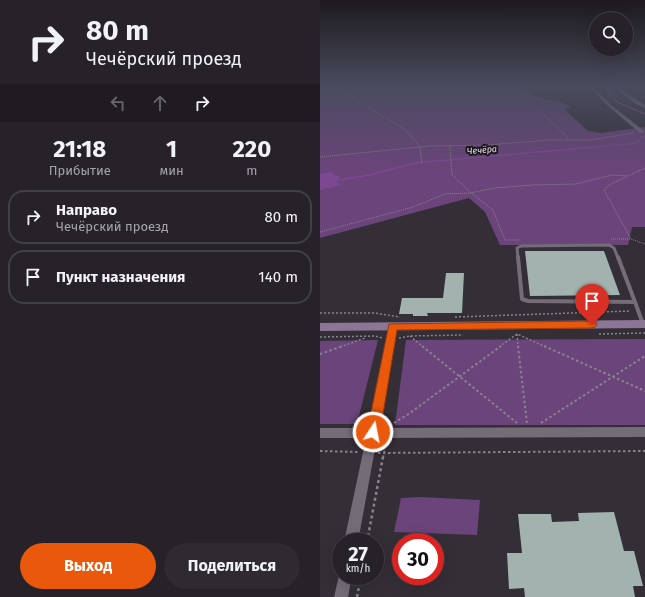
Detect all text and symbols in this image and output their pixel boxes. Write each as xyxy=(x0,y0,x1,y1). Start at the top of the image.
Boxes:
map controls xyxy=(589,12,633,56)
button: search xyxy=(589,12,633,56)
text: 80 m xyxy=(86,14,149,47)
icon: right xyxy=(20,16,72,68)
text: Чечёрский проезд xyxy=(86,48,242,70)
icon: left xyxy=(107,92,129,114)
icon: ahead xyxy=(149,92,171,114)
icon: right xyxy=(191,92,213,114)
text: 21:18 xyxy=(53,135,106,163)
text: 1 xyxy=(166,135,177,163)
text: 220 xyxy=(232,135,271,163)
water label: Чечёра xyxy=(467,144,497,156)
text: Прибытие xyxy=(49,163,111,178)
text: мин xyxy=(160,163,184,178)
text: m xyxy=(246,163,257,178)
text: Направо xyxy=(56,201,117,219)
icon: right xyxy=(22,206,44,228)
text: 80 m xyxy=(265,208,298,226)
text: Чечёрский проезд xyxy=(56,219,168,234)
icon: arrive xyxy=(22,266,44,288)
text: Пункт назначения xyxy=(56,268,185,286)
text: 140 m xyxy=(258,268,298,286)
pin xyxy=(575,284,609,325)
icon: arrive xyxy=(581,290,603,312)
position arrow xyxy=(352,411,394,453)
speed limit sign: 30 xyxy=(392,533,444,585)
text: 27 xyxy=(348,542,368,566)
button: Выход xyxy=(20,543,156,589)
button: Поделиться xyxy=(164,543,300,589)
text: km/h xyxy=(346,563,370,575)

